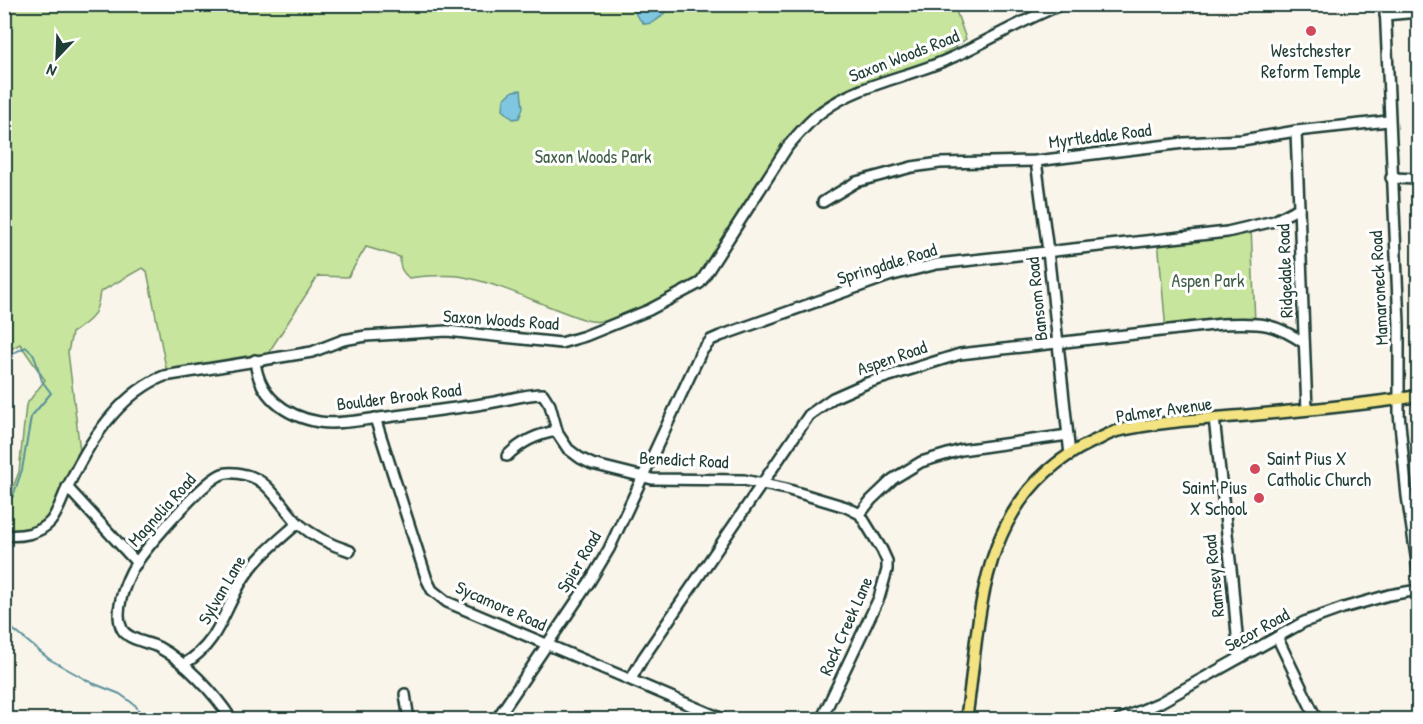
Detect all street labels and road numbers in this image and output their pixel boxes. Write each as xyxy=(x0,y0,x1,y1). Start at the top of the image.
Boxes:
street label: Saxon Woods Road xyxy=(845,23,962,88)
street label: Myrtledale Road xyxy=(1047,117,1153,154)
street label: Ridgedale Road xyxy=(1270,224,1299,318)
street label: Mamaroneck Road xyxy=(1363,230,1394,346)
street label: Springdale Road xyxy=(834,237,940,290)
street label: Bansom Road xyxy=(1020,256,1053,342)
street label: Saxon Woods Road xyxy=(442,303,560,336)
street label: Aspen Road xyxy=(854,334,930,381)
street label: Boulder Brook Road xyxy=(335,376,463,417)
street label: Palmer Avenue xyxy=(1114,390,1214,429)
street label: Benedict Road xyxy=(639,445,729,474)
street label: Magnolia Road xyxy=(122,468,201,552)
street label: Spier Road xyxy=(550,526,607,597)
street label: Ramsey Road xyxy=(1197,534,1230,619)
street label: Sylvan Lane xyxy=(192,550,251,629)
street label: Rock Creek Lane xyxy=(813,572,878,679)
street label: Sycamore Road xyxy=(452,574,551,637)
street label: Secor Road xyxy=(1220,602,1294,658)

